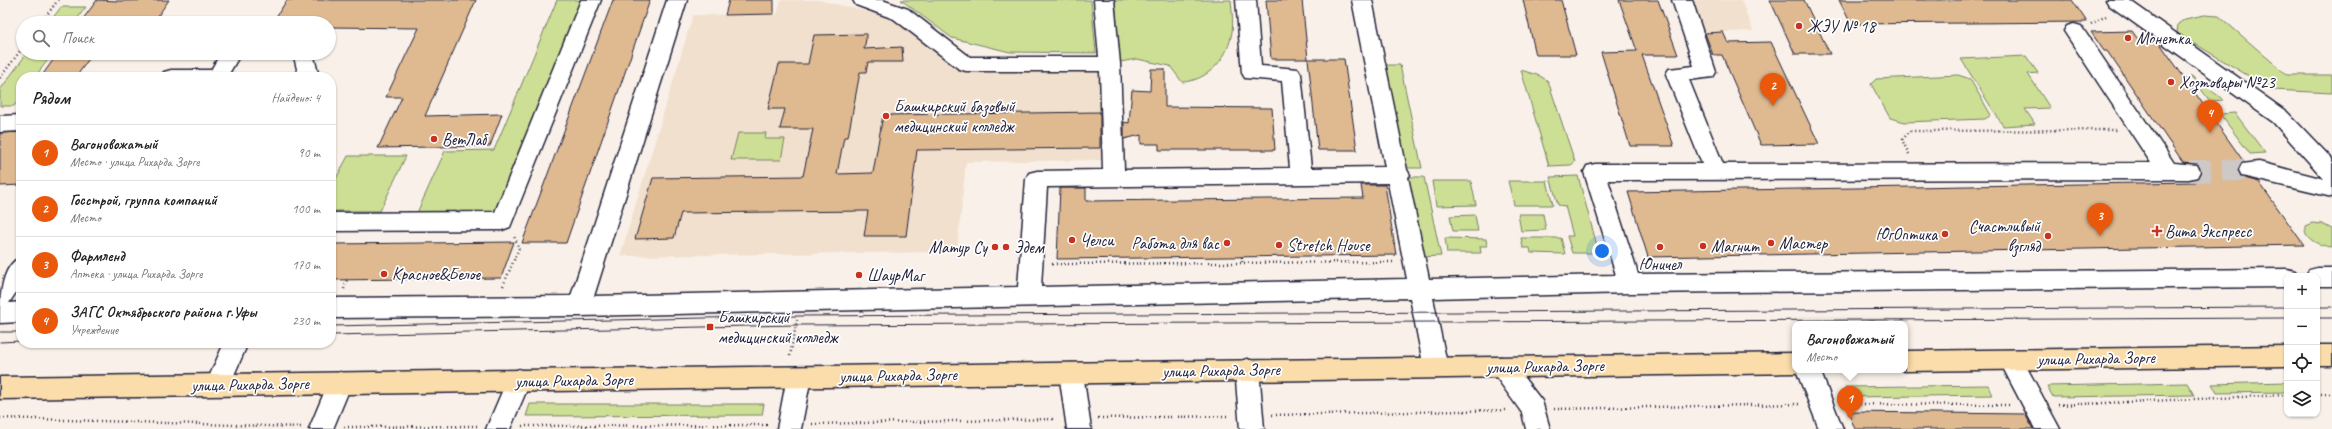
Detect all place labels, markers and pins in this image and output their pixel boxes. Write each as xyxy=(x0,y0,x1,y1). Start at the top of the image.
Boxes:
place label: ЖЭУ № 18 xyxy=(1807,16,1878,37)
marker: ЖЭУ № 18 xyxy=(1794,21,1804,31)
place label: Монетка xyxy=(2136,28,2192,49)
marker: Монетка xyxy=(2123,33,2133,43)
place label: Хозтовары №23 xyxy=(2179,72,2276,94)
pin: 2 xyxy=(1760,73,1786,106)
marker: Хозтовары №23 xyxy=(2166,77,2176,87)
place label: Башкирский базовый медицинский колледж xyxy=(894,96,1016,137)
pin: 4 xyxy=(2197,100,2223,133)
marker: Башкирский базовый медицинский колледж xyxy=(881,111,891,121)
place label: ВетЛаб xyxy=(442,129,489,150)
marker: ВетЛаб xyxy=(429,134,439,144)
pin: 3 xyxy=(2087,203,2113,236)
place label: Счастливый взгляд xyxy=(1969,216,2042,258)
place label: Вита Экспресс xyxy=(2165,221,2252,242)
place label: ЮгОптика xyxy=(1876,224,1938,245)
marker: Вита Экспресс xyxy=(2152,226,2162,236)
marker: ЮгОптика xyxy=(1940,229,1950,239)
place label: Челси xyxy=(1080,230,1115,251)
marker: Счастливый взгляд xyxy=(2043,231,2053,241)
place label: Работа для вас xyxy=(1132,233,1220,254)
place label: Мастер xyxy=(1779,233,1829,254)
marker: Челси xyxy=(1067,235,1077,245)
place label: Stretch House xyxy=(1287,235,1371,256)
place label: Магнит xyxy=(1711,236,1760,257)
place label: Матур Су xyxy=(929,237,988,258)
place label: Эдем xyxy=(1014,237,1045,258)
marker: Работа для вас xyxy=(1222,238,1232,248)
marker: Мастер xyxy=(1766,238,1776,248)
marker: Stretch House xyxy=(1274,240,1284,250)
marker: Магнит xyxy=(1698,241,1708,251)
marker: Матур Су xyxy=(990,242,1000,252)
marker: Эдем xyxy=(1001,242,1011,252)
marker: Юничел xyxy=(1655,242,1665,252)
place label: Юничел xyxy=(1639,254,1683,275)
place label: Красное&Белое xyxy=(392,264,481,285)
place label: ШаурМаг xyxy=(867,265,926,286)
marker: Красное&Белое xyxy=(379,269,389,279)
marker: ШаурМаг xyxy=(854,270,864,280)
place label: Башкирский медицинский колледж xyxy=(718,307,840,348)
marker: Башкирский медицинский колледж xyxy=(705,322,715,332)
pin: 1 xyxy=(1837,386,1863,419)

